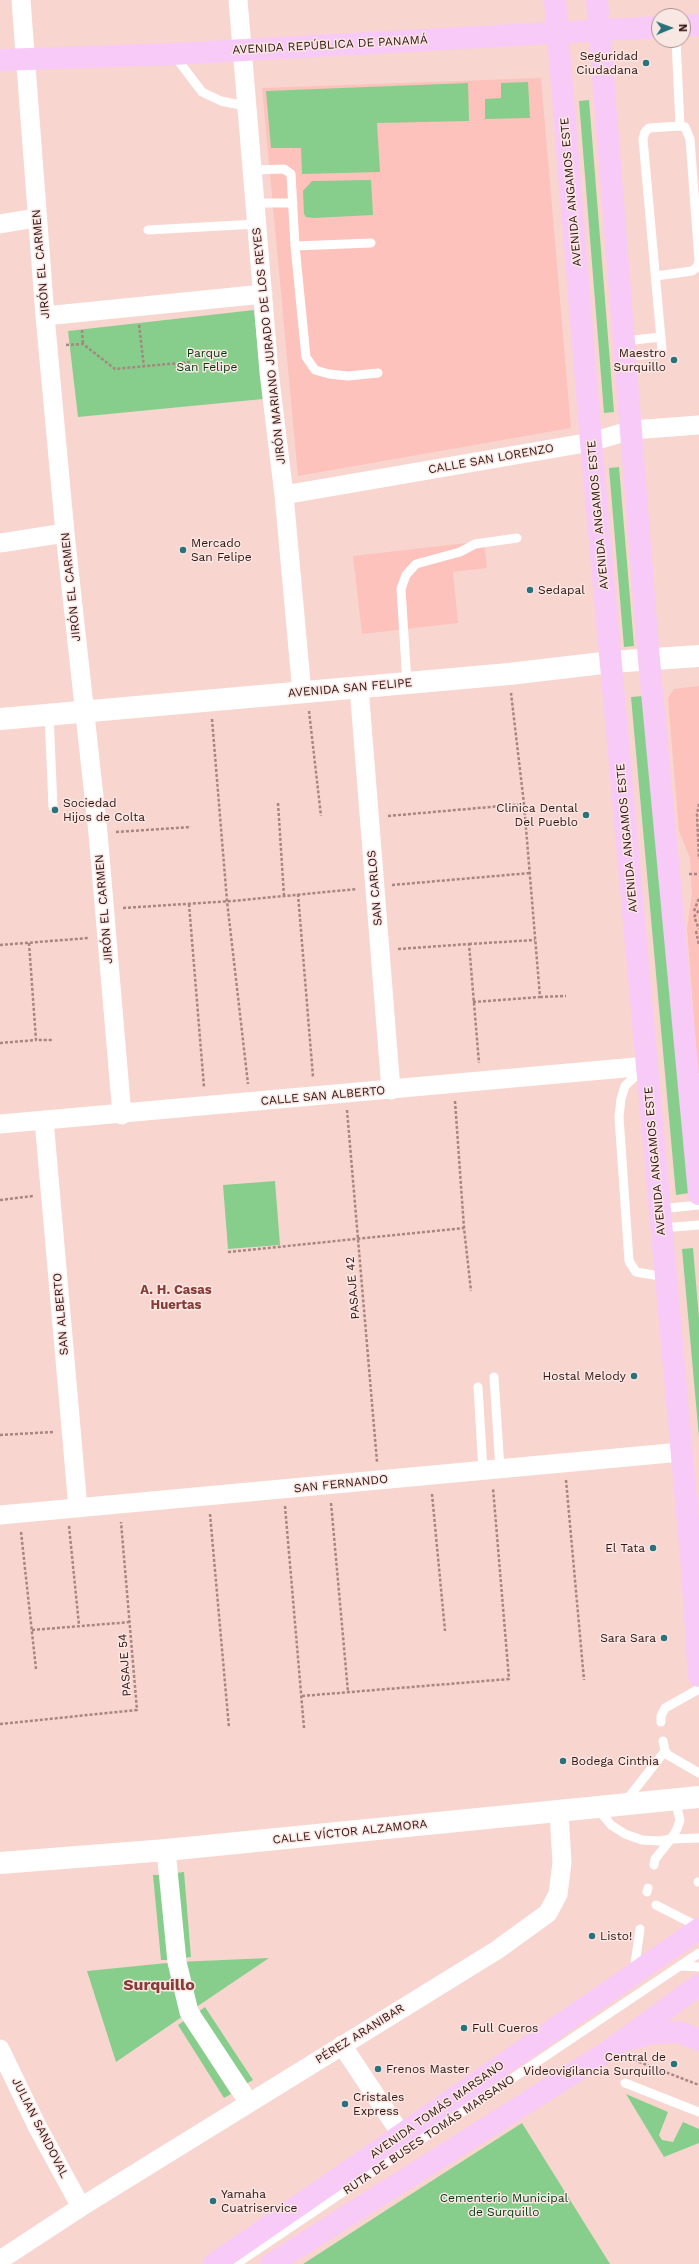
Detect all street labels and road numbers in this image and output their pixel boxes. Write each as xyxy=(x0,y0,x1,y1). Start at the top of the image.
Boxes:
street label: AVENIDA REPÚBLICA DE PANAMÁ xyxy=(232,33,428,57)
street label: AVENIDA ANGAMOS ESTE xyxy=(557,117,585,267)
street label: JIRÓN EL CARMEN xyxy=(29,209,53,319)
street label: JIRÓN MARIANO JURADO DE LOS REYES xyxy=(249,227,289,465)
street label: AVENIDA ANGAMOS ESTE xyxy=(584,440,612,590)
street label: CALLE SAN LORENZO xyxy=(427,441,555,477)
street label: JIRÓN EL CARMEN xyxy=(58,532,84,642)
street label: AVENIDA SAN FELIPE xyxy=(287,675,413,701)
street label: AVENIDA ANGAMOS ESTE xyxy=(613,763,641,913)
street label: SAN CARLOS xyxy=(365,849,385,927)
street label: JIRÓN EL CARMEN xyxy=(92,854,116,964)
street label: CALLE SAN ALBERTO xyxy=(260,1083,386,1109)
street label: AVENIDA ANGAMOS ESTE xyxy=(641,1086,669,1236)
street label: PASAJE 42 xyxy=(343,1256,363,1320)
street label: SAN ALBERTO xyxy=(50,1272,72,1356)
street label: SAN FERNANDO xyxy=(293,1472,389,1496)
street label: PASAJE 54 xyxy=(116,1633,134,1697)
street label: CALLE VÍCTOR ALZAMORA xyxy=(272,1817,428,1847)
street label: PÉREZ ARANIBAR xyxy=(313,2001,407,2067)
street label: AVENIDA TOMÁS MARSANO xyxy=(367,2058,507,2162)
street label: RUTA DE BUSES TOMÁS MARSANO xyxy=(341,2072,517,2198)
street label: JULIAN SANDOVAL xyxy=(8,2075,72,2181)

